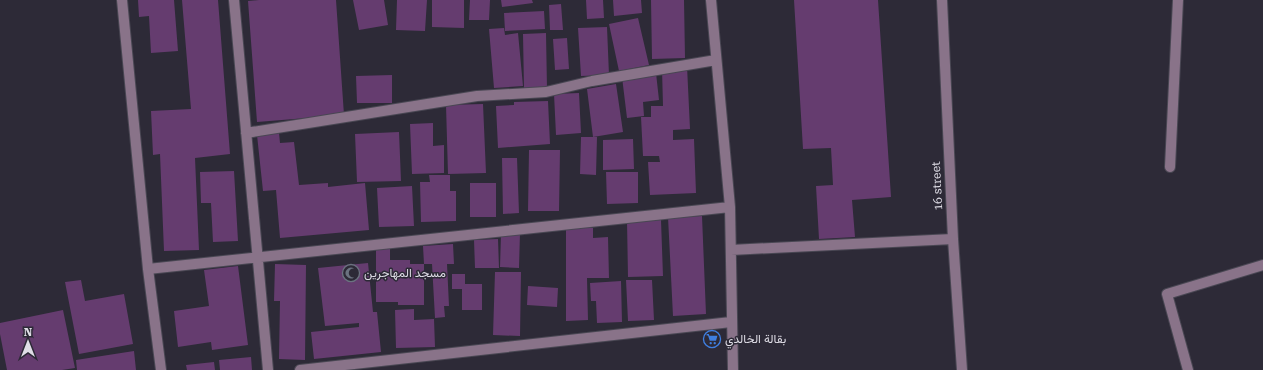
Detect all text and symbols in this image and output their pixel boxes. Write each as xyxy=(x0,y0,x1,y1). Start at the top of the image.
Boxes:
street label: 16 street xyxy=(929,161,945,211)
mosque icon: مسجد المهاجرين xyxy=(341,263,361,283)
place label: مسجد المهاجرين xyxy=(364,266,446,281)
north arrow xyxy=(8,322,48,362)
text: N xyxy=(24,326,33,339)
supermarket icon: بقالة الخالدي xyxy=(702,329,722,349)
place label: بقالة الخالدي xyxy=(725,332,786,349)

